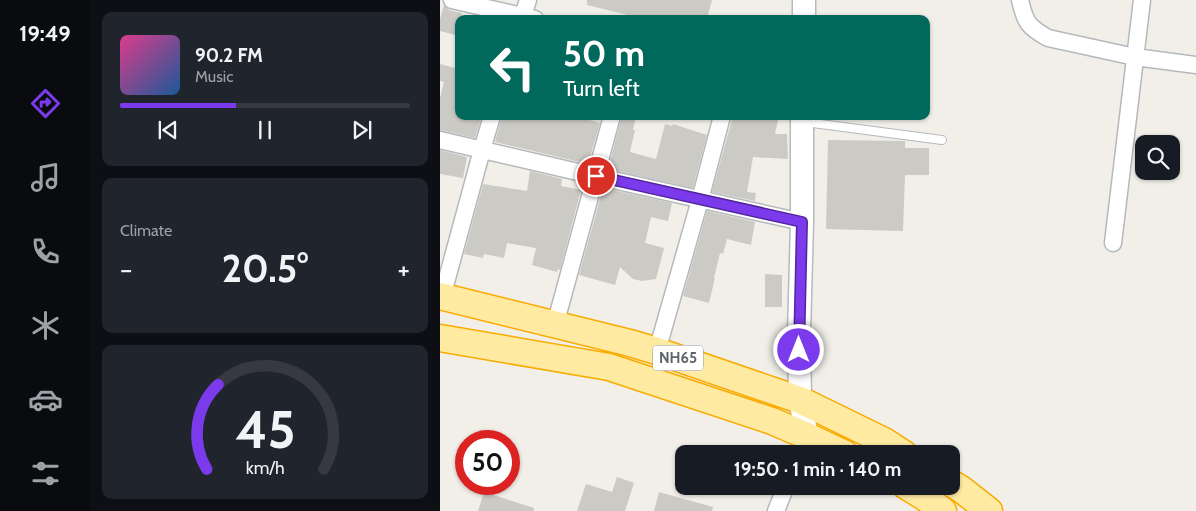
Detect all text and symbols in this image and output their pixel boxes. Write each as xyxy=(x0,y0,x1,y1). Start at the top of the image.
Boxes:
text: 19:49 xyxy=(19,20,71,47)
text: 50 m xyxy=(563,32,645,75)
icon: left xyxy=(480,35,545,100)
text: 90.2 FM xyxy=(195,44,263,67)
text: Music xyxy=(195,67,233,86)
text: Turn left xyxy=(563,75,640,102)
icon: directions xyxy=(28,86,63,121)
icon: previous xyxy=(154,116,182,144)
icon: pause xyxy=(251,116,279,144)
icon: next xyxy=(348,116,376,144)
map controls xyxy=(1135,135,1180,180)
button: search xyxy=(1135,135,1180,180)
pin xyxy=(575,155,617,197)
icon: music xyxy=(28,160,63,195)
icon: arrive xyxy=(582,162,610,190)
text: Climate xyxy=(120,221,172,240)
icon: phone xyxy=(28,234,63,269)
text: 20.5° xyxy=(222,245,308,292)
text: − xyxy=(120,252,132,286)
text: + xyxy=(398,252,410,286)
icon: climate xyxy=(28,308,63,343)
position arrow xyxy=(772,323,824,375)
road number: NH65 xyxy=(653,346,703,370)
icon: car xyxy=(28,382,63,417)
text: 45 xyxy=(235,398,295,461)
speed limit sign: 50 xyxy=(455,430,520,495)
icon: filters xyxy=(28,456,63,491)
text: km/h xyxy=(245,457,285,478)
text: 19:50 · 1 min · 140 m xyxy=(734,458,901,481)

